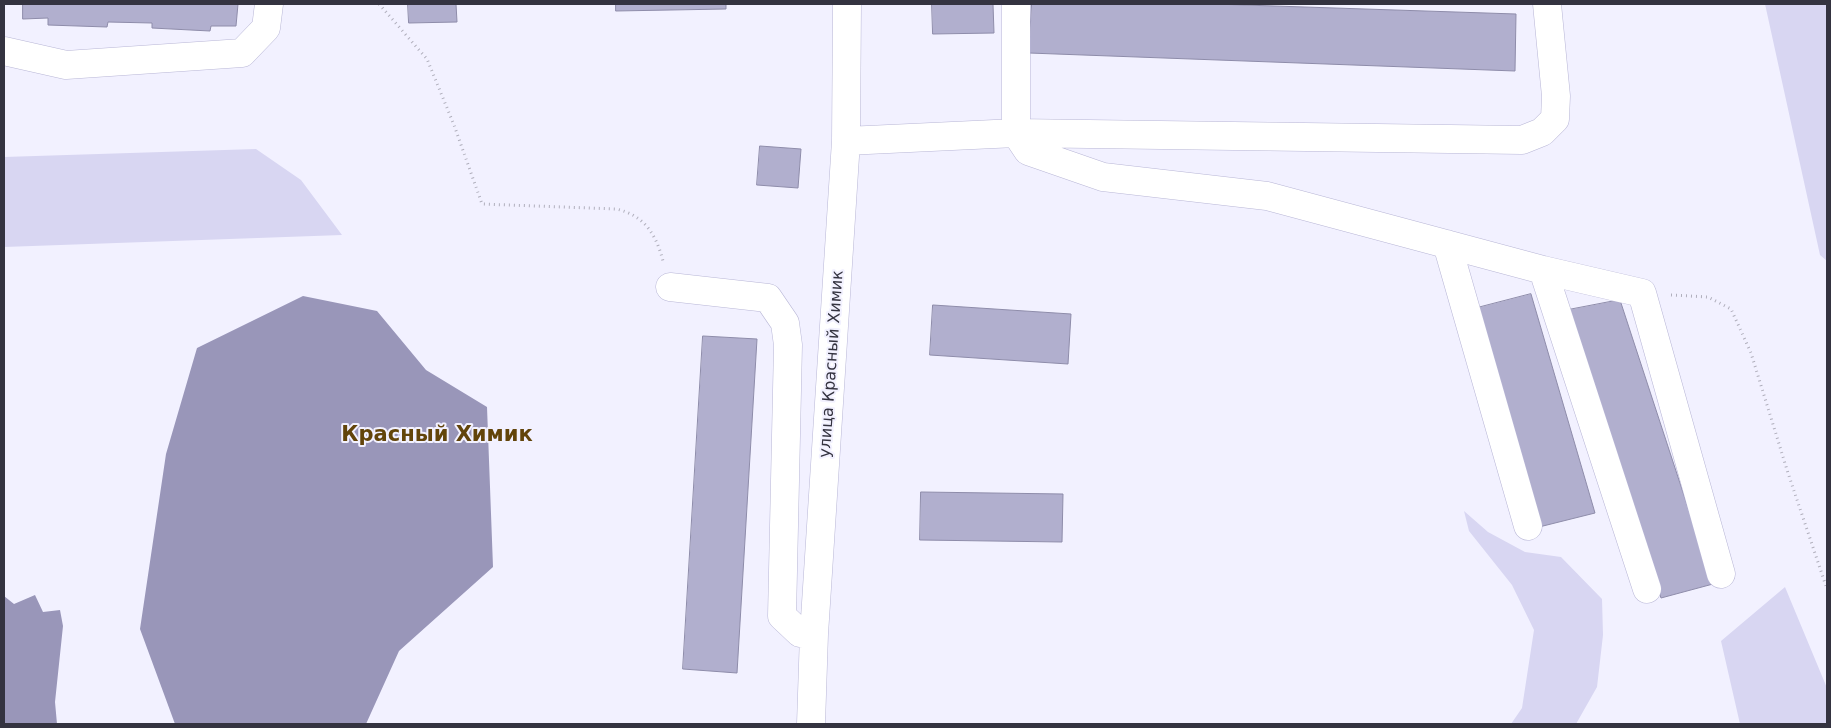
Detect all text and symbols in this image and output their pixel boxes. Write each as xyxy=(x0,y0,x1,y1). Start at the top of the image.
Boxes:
street label: улица Красный Химик xyxy=(816,270,848,458)
district label: Красный Химик xyxy=(341,423,533,449)

